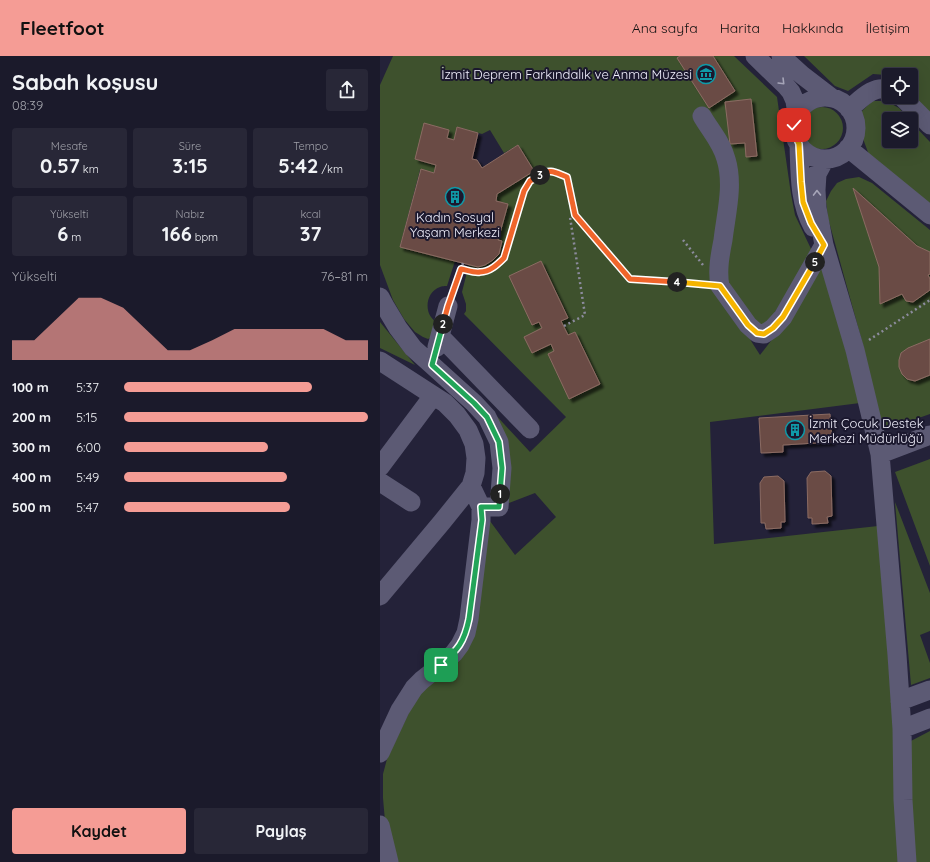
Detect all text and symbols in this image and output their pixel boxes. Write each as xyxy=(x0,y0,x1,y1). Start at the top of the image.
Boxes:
text: Fleetfoot xyxy=(20,16,105,40)
text: Ana sayfa xyxy=(632,19,698,37)
text: Harita xyxy=(720,19,760,37)
text: Hakkında xyxy=(782,19,843,37)
text: İletişim xyxy=(865,19,910,37)
museum icon: İzmit Deprem Farkındalık ve Anma Müzesi xyxy=(695,63,717,85)
place label: İzmit Deprem Farkındalık ve Anma Müzesi xyxy=(441,66,692,82)
text: Sabah koşusu xyxy=(12,68,158,96)
map controls xyxy=(882,68,918,148)
button: locate xyxy=(882,68,918,104)
button: share xyxy=(326,69,368,111)
one-way arrow xyxy=(777,77,785,85)
text: 08:39 xyxy=(12,97,43,113)
pin xyxy=(777,108,811,142)
button: layers xyxy=(882,112,918,148)
icon: check xyxy=(783,114,805,136)
text: Mesafe xyxy=(51,139,88,153)
text: Süre xyxy=(179,139,201,153)
text: Tempo xyxy=(293,139,328,153)
text: 0.57 xyxy=(40,153,80,178)
text: 3:15 xyxy=(172,153,208,178)
text: 5:42 xyxy=(278,153,318,178)
text: km xyxy=(80,162,99,176)
text: /km xyxy=(318,162,343,176)
pin: 3 xyxy=(530,165,550,185)
text: 3 xyxy=(537,168,543,182)
building icon: Kadın Sosyal Yaşam Merkezi xyxy=(444,186,466,208)
one-way arrow xyxy=(812,190,821,196)
text: Yükselti xyxy=(50,207,88,221)
text: Nabız xyxy=(176,207,204,221)
text: kcal xyxy=(300,207,321,221)
place label: Kadın Sosyal Yaşam Merkezi xyxy=(410,209,500,240)
text: 6 xyxy=(57,221,68,246)
text: 166 xyxy=(162,221,192,246)
text: 37 xyxy=(300,221,322,246)
text: m xyxy=(68,230,81,244)
text: bpm xyxy=(192,230,218,244)
pin: 5 xyxy=(805,252,825,272)
text: 5 xyxy=(812,255,818,269)
text: Yükselti xyxy=(12,268,57,284)
text: 76–81 m xyxy=(321,268,368,284)
pin: 4 xyxy=(667,272,687,292)
text: 4 xyxy=(674,275,680,289)
pin: 2 xyxy=(433,314,453,334)
text: 2 xyxy=(440,317,446,331)
text: 100 m xyxy=(12,379,49,395)
text: 5:37 xyxy=(76,379,99,395)
text: 200 m xyxy=(12,409,51,425)
text: 5:15 xyxy=(76,409,97,425)
place label: İzmit Çocuk Destek Merkezi Müdürlüğü xyxy=(809,415,924,446)
building icon: İzmit Çocuk Destek Merkezi Müdürlüğü xyxy=(784,419,806,441)
text: 300 m xyxy=(12,439,51,455)
text: 6:00 xyxy=(76,439,101,455)
text: 400 m xyxy=(12,469,51,485)
text: 5:49 xyxy=(76,469,99,485)
pin: 1 xyxy=(490,484,510,504)
text: 1 xyxy=(498,487,502,501)
text: 500 m xyxy=(12,499,51,515)
text: 5:47 xyxy=(76,499,99,515)
pin xyxy=(424,648,458,682)
icon: arrive xyxy=(430,654,452,676)
button: Kaydet xyxy=(12,808,186,854)
button: Paylaş xyxy=(194,808,368,854)

